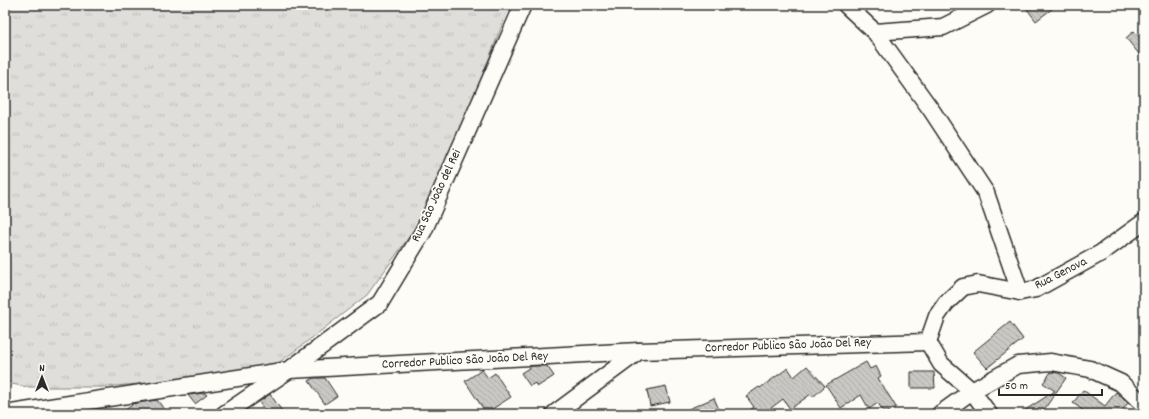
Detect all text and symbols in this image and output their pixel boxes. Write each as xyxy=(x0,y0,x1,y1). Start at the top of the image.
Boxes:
street label: Rua São João del Rei xyxy=(407,146,467,245)
street label: Rua Genova xyxy=(1031,252,1091,295)
street label: Corredor Publico São João Del Rey xyxy=(705,334,872,358)
street label: Corredor Publico São João Del Rey xyxy=(381,347,549,375)
north arrow xyxy=(22,357,62,397)
text: N xyxy=(39,361,45,377)
scale bar xyxy=(999,371,1102,397)
text: 50 m xyxy=(1005,378,1028,395)

